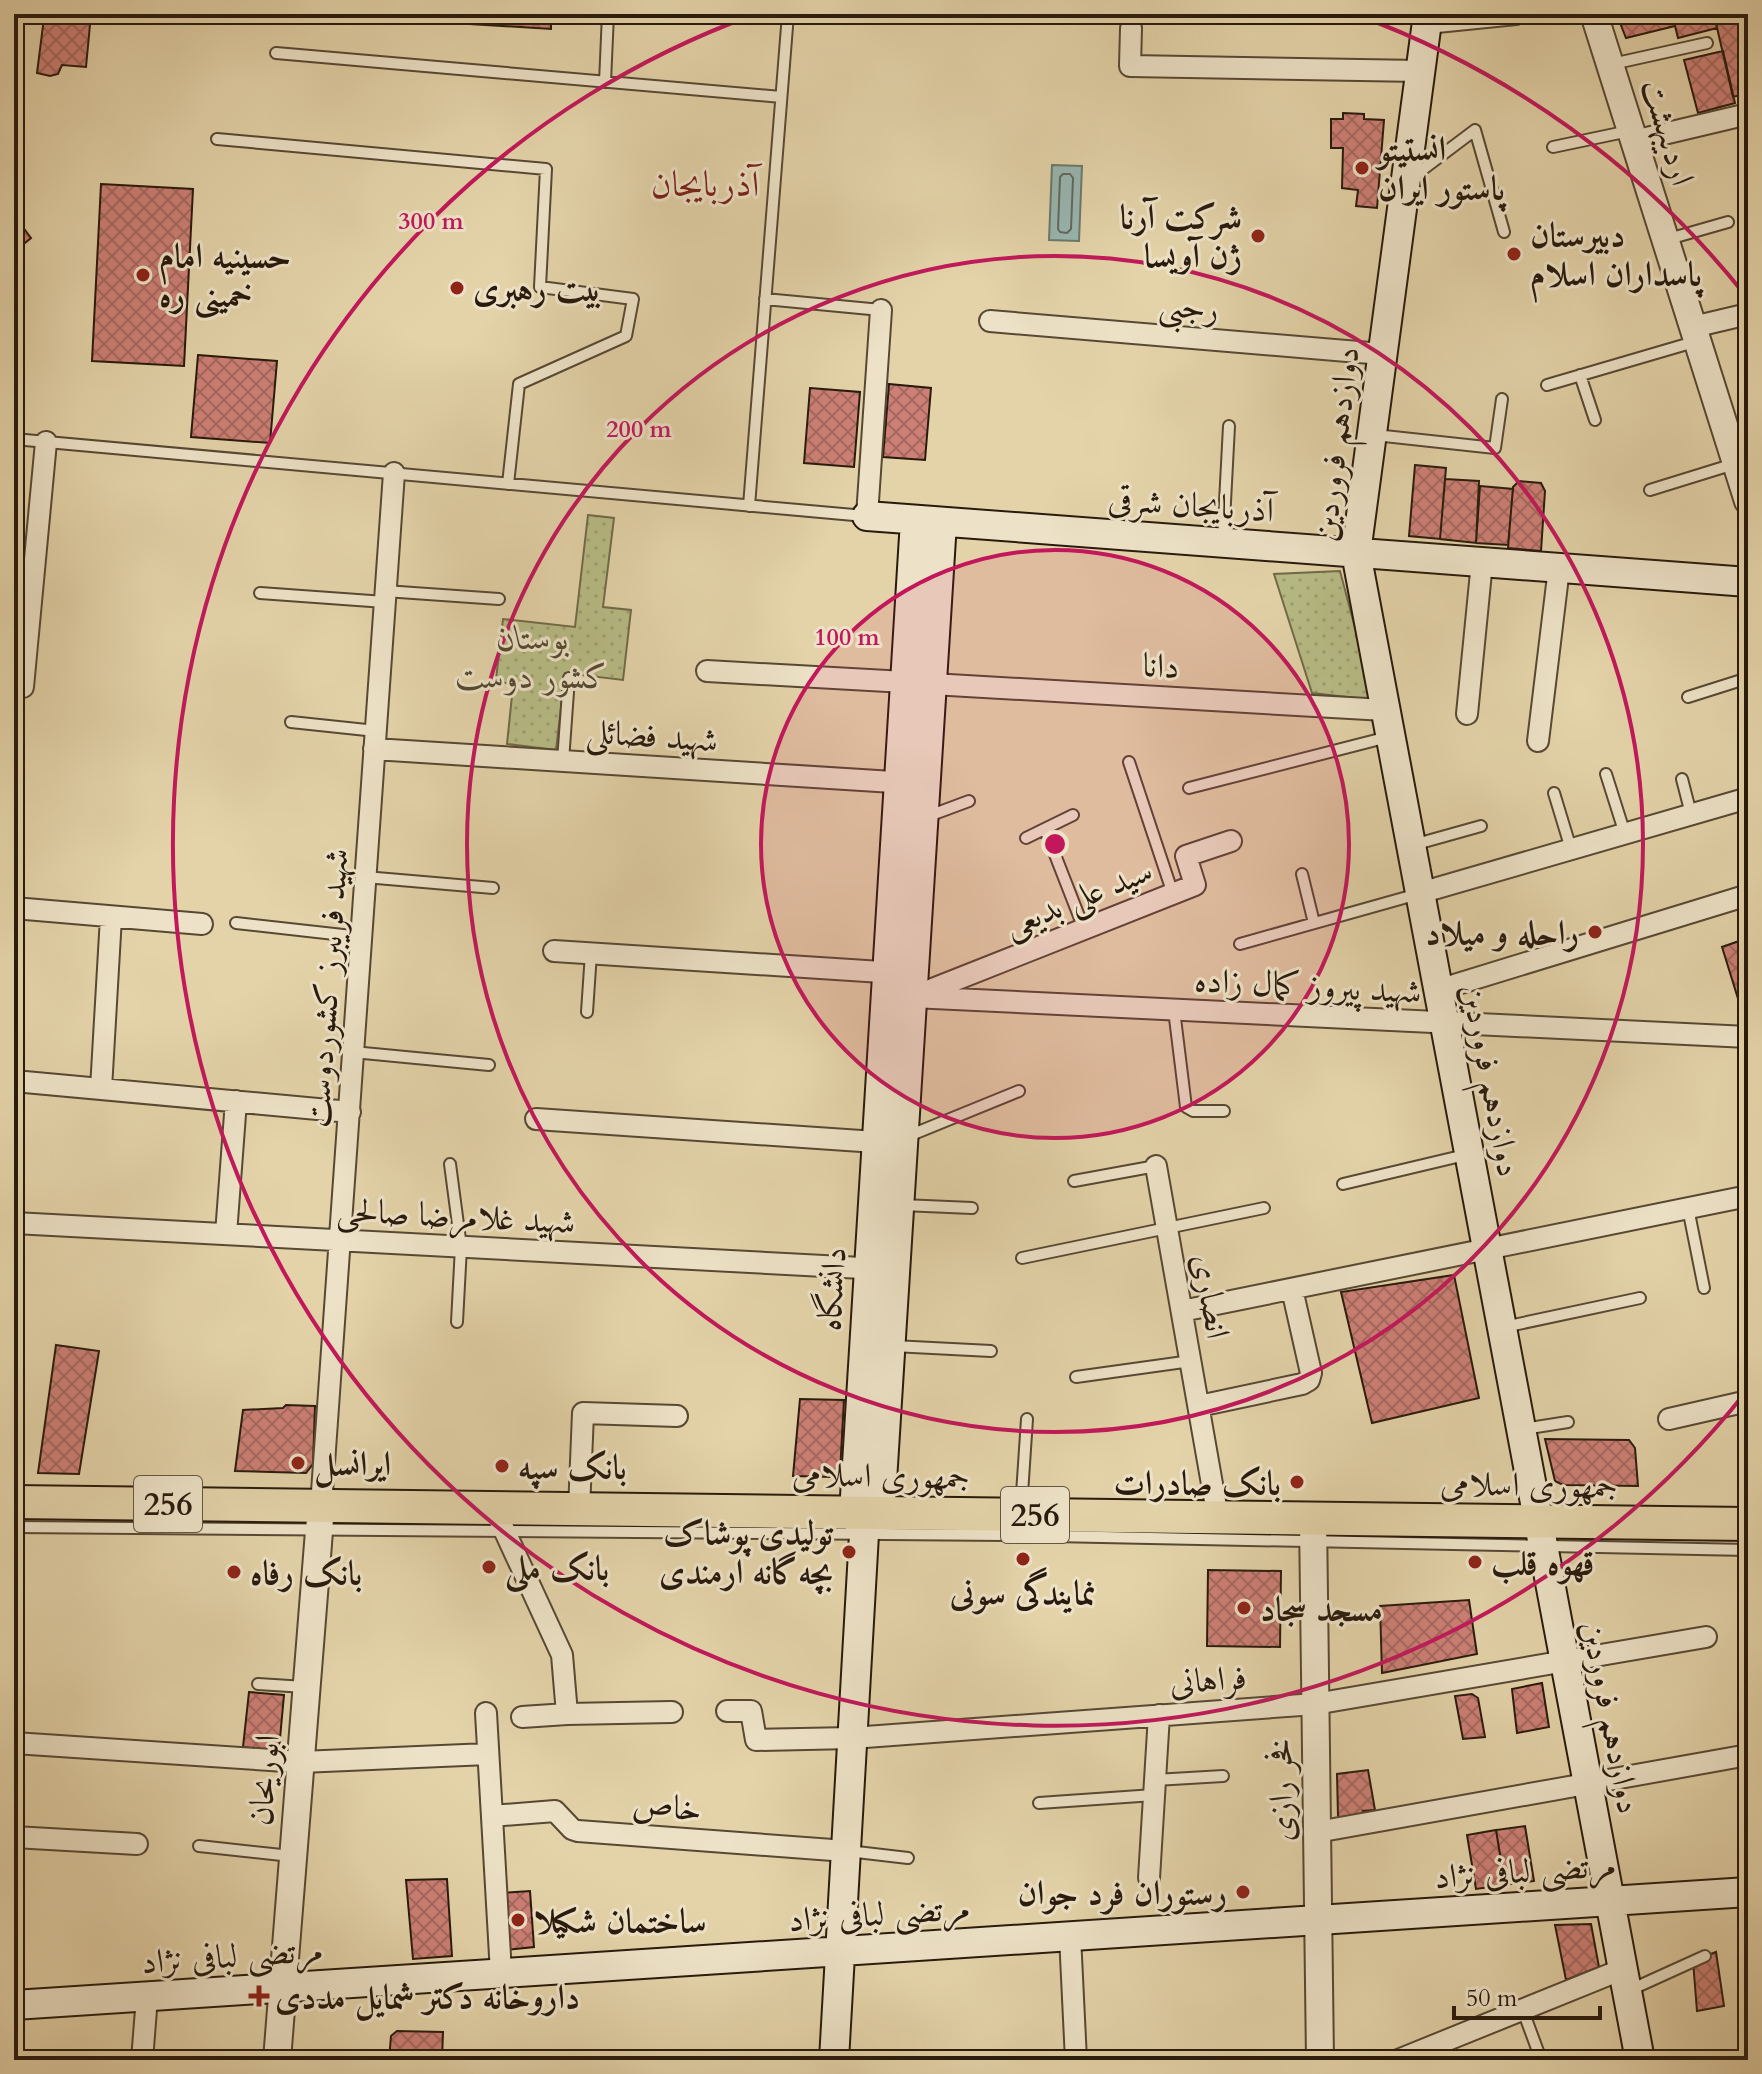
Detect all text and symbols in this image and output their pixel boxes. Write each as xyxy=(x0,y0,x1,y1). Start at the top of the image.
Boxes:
street label: اردیبهشت xyxy=(1630,73,1706,191)
place label: انستیتو پاستور ایران xyxy=(1374,126,1507,212)
marker: انستیتو پاستور ایران xyxy=(1353,159,1371,177)
district label: آذربایجان xyxy=(651,160,763,209)
place label: شرکت آرنا ژن آویسا xyxy=(1120,194,1242,279)
text: 300 m xyxy=(398,205,465,238)
place label: دبیرستان پاسداران اسلام xyxy=(1530,212,1705,303)
marker: شرکت آرنا ژن آویسا xyxy=(1249,227,1267,245)
place label: حسینیه امام خمینی ره xyxy=(159,233,291,319)
marker: دبیرستان پاسداران اسلام xyxy=(1505,245,1523,263)
marker: حسینیه امام خمینی ره xyxy=(134,266,152,284)
place label: بیت رهبری xyxy=(473,266,602,312)
marker: بیت رهبری xyxy=(448,279,466,297)
street label: رجبی xyxy=(1156,281,1221,337)
street label: دوازدهم فروردین xyxy=(1301,344,1379,545)
text: 200 m xyxy=(606,413,673,446)
street label: آذربایجان شرقی xyxy=(1106,476,1279,534)
park label: بوستان کشور دوست xyxy=(456,615,610,700)
text: 100 m xyxy=(814,621,881,654)
street label: دانا xyxy=(1141,642,1181,690)
street label: شهید فضائلی xyxy=(584,708,719,765)
centre of rings xyxy=(1041,830,1069,858)
street label: شهید فریبرز کشوردوست xyxy=(294,847,360,1129)
street label: سید علی بدیعی xyxy=(997,847,1160,949)
place label: راحله و میلاد xyxy=(1425,910,1579,956)
marker: راحله و میلاد xyxy=(1586,923,1604,941)
street label: شهید پیروز کمال زاده xyxy=(1193,957,1423,1016)
street label: دوازدهم فروردین xyxy=(1442,980,1532,1182)
street label: شهید غلامرضا صالحی xyxy=(335,1187,576,1245)
street label: دانشگاه xyxy=(806,1246,858,1332)
street label: انصاری xyxy=(1181,1250,1241,1342)
place label: ایرانسل xyxy=(314,1441,391,1488)
place label: بانک سپه xyxy=(518,1444,627,1490)
street label: جمهوری اسلامی xyxy=(792,1451,970,1501)
marker: ایرانسل xyxy=(289,1454,307,1472)
marker: بانک سپه xyxy=(493,1457,511,1475)
place label: بانک صادرات xyxy=(1113,1460,1281,1506)
street label: جمهوری اسلامی xyxy=(1440,1460,1618,1510)
marker: بانک صادرات xyxy=(1288,1473,1306,1491)
road number: 256 xyxy=(134,1476,202,1532)
road number: 256 xyxy=(1001,1487,1069,1543)
place label: تولیدی پوشاک بچه‌گانه ارمندی xyxy=(659,1510,835,1595)
place label: قهوه قلب xyxy=(1491,1540,1594,1586)
marker: تولیدی پوشاک بچه‌گانه ارمندی xyxy=(840,1543,858,1561)
place label: بانک ملی xyxy=(504,1545,609,1594)
place label: بانک رفاه xyxy=(250,1550,362,1596)
marker: نمایندگی سونی xyxy=(1014,1550,1032,1568)
marker: قهوه قلب xyxy=(1466,1553,1484,1571)
marker: بانک ملی xyxy=(480,1558,498,1576)
marker: بانک رفاه xyxy=(225,1563,243,1581)
place label: نمایندگی سونی xyxy=(949,1567,1096,1616)
place label: مسجد سجاد xyxy=(1260,1586,1383,1632)
marker: مسجد سجاد xyxy=(1235,1599,1253,1617)
street label: دوازدهم فروردین xyxy=(1562,1617,1652,1819)
street label: فراهانی xyxy=(1168,1654,1248,1706)
street label: ابوریحان xyxy=(237,1733,291,1827)
street label: فخر رازی xyxy=(1257,1738,1305,1842)
street label: خاص xyxy=(631,1782,703,1832)
street label: مرتضی لبافی نژاد xyxy=(1433,1842,1618,1901)
place label: رستوران فرد جوان xyxy=(1018,1870,1227,1916)
marker: رستوران فرد جوان xyxy=(1234,1883,1252,1901)
street label: مرتضی لبافی نژاد xyxy=(787,1885,972,1944)
place label: ساختمان شکیلا xyxy=(534,1898,707,1944)
marker: ساختمان شکیلا xyxy=(509,1911,527,1929)
street label: مرتضی لبافی نژاد xyxy=(140,1927,325,1986)
scale bar xyxy=(1454,1970,1600,2020)
place label: داروخانه دکتر شمایل مددی xyxy=(275,1974,580,2021)
text: 50 m xyxy=(1466,1982,1518,2015)
marker: داروخانه دکتر شمایل مددی xyxy=(250,1987,268,2005)

